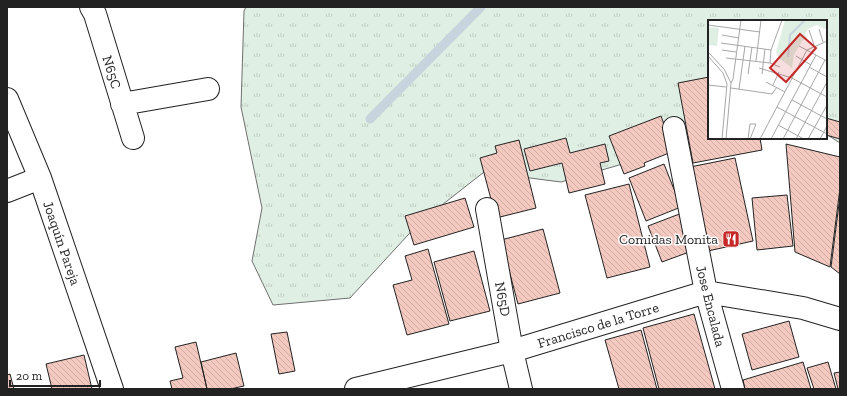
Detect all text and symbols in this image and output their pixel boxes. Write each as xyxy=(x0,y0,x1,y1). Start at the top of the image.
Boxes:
inset map xyxy=(708,20,827,139)
street label: N65C xyxy=(98,53,125,91)
street label: Joaquín Pareja xyxy=(39,199,84,288)
restaurant icon: Comidas Monita xyxy=(721,229,741,249)
place label: Comidas Monita xyxy=(619,231,718,248)
street label: Jose Encalada xyxy=(692,264,729,349)
street label: N65D xyxy=(491,280,514,318)
street label: Francisco de la Torre xyxy=(535,299,661,352)
scale bar xyxy=(10,362,100,388)
text: 20 m xyxy=(16,369,43,383)

